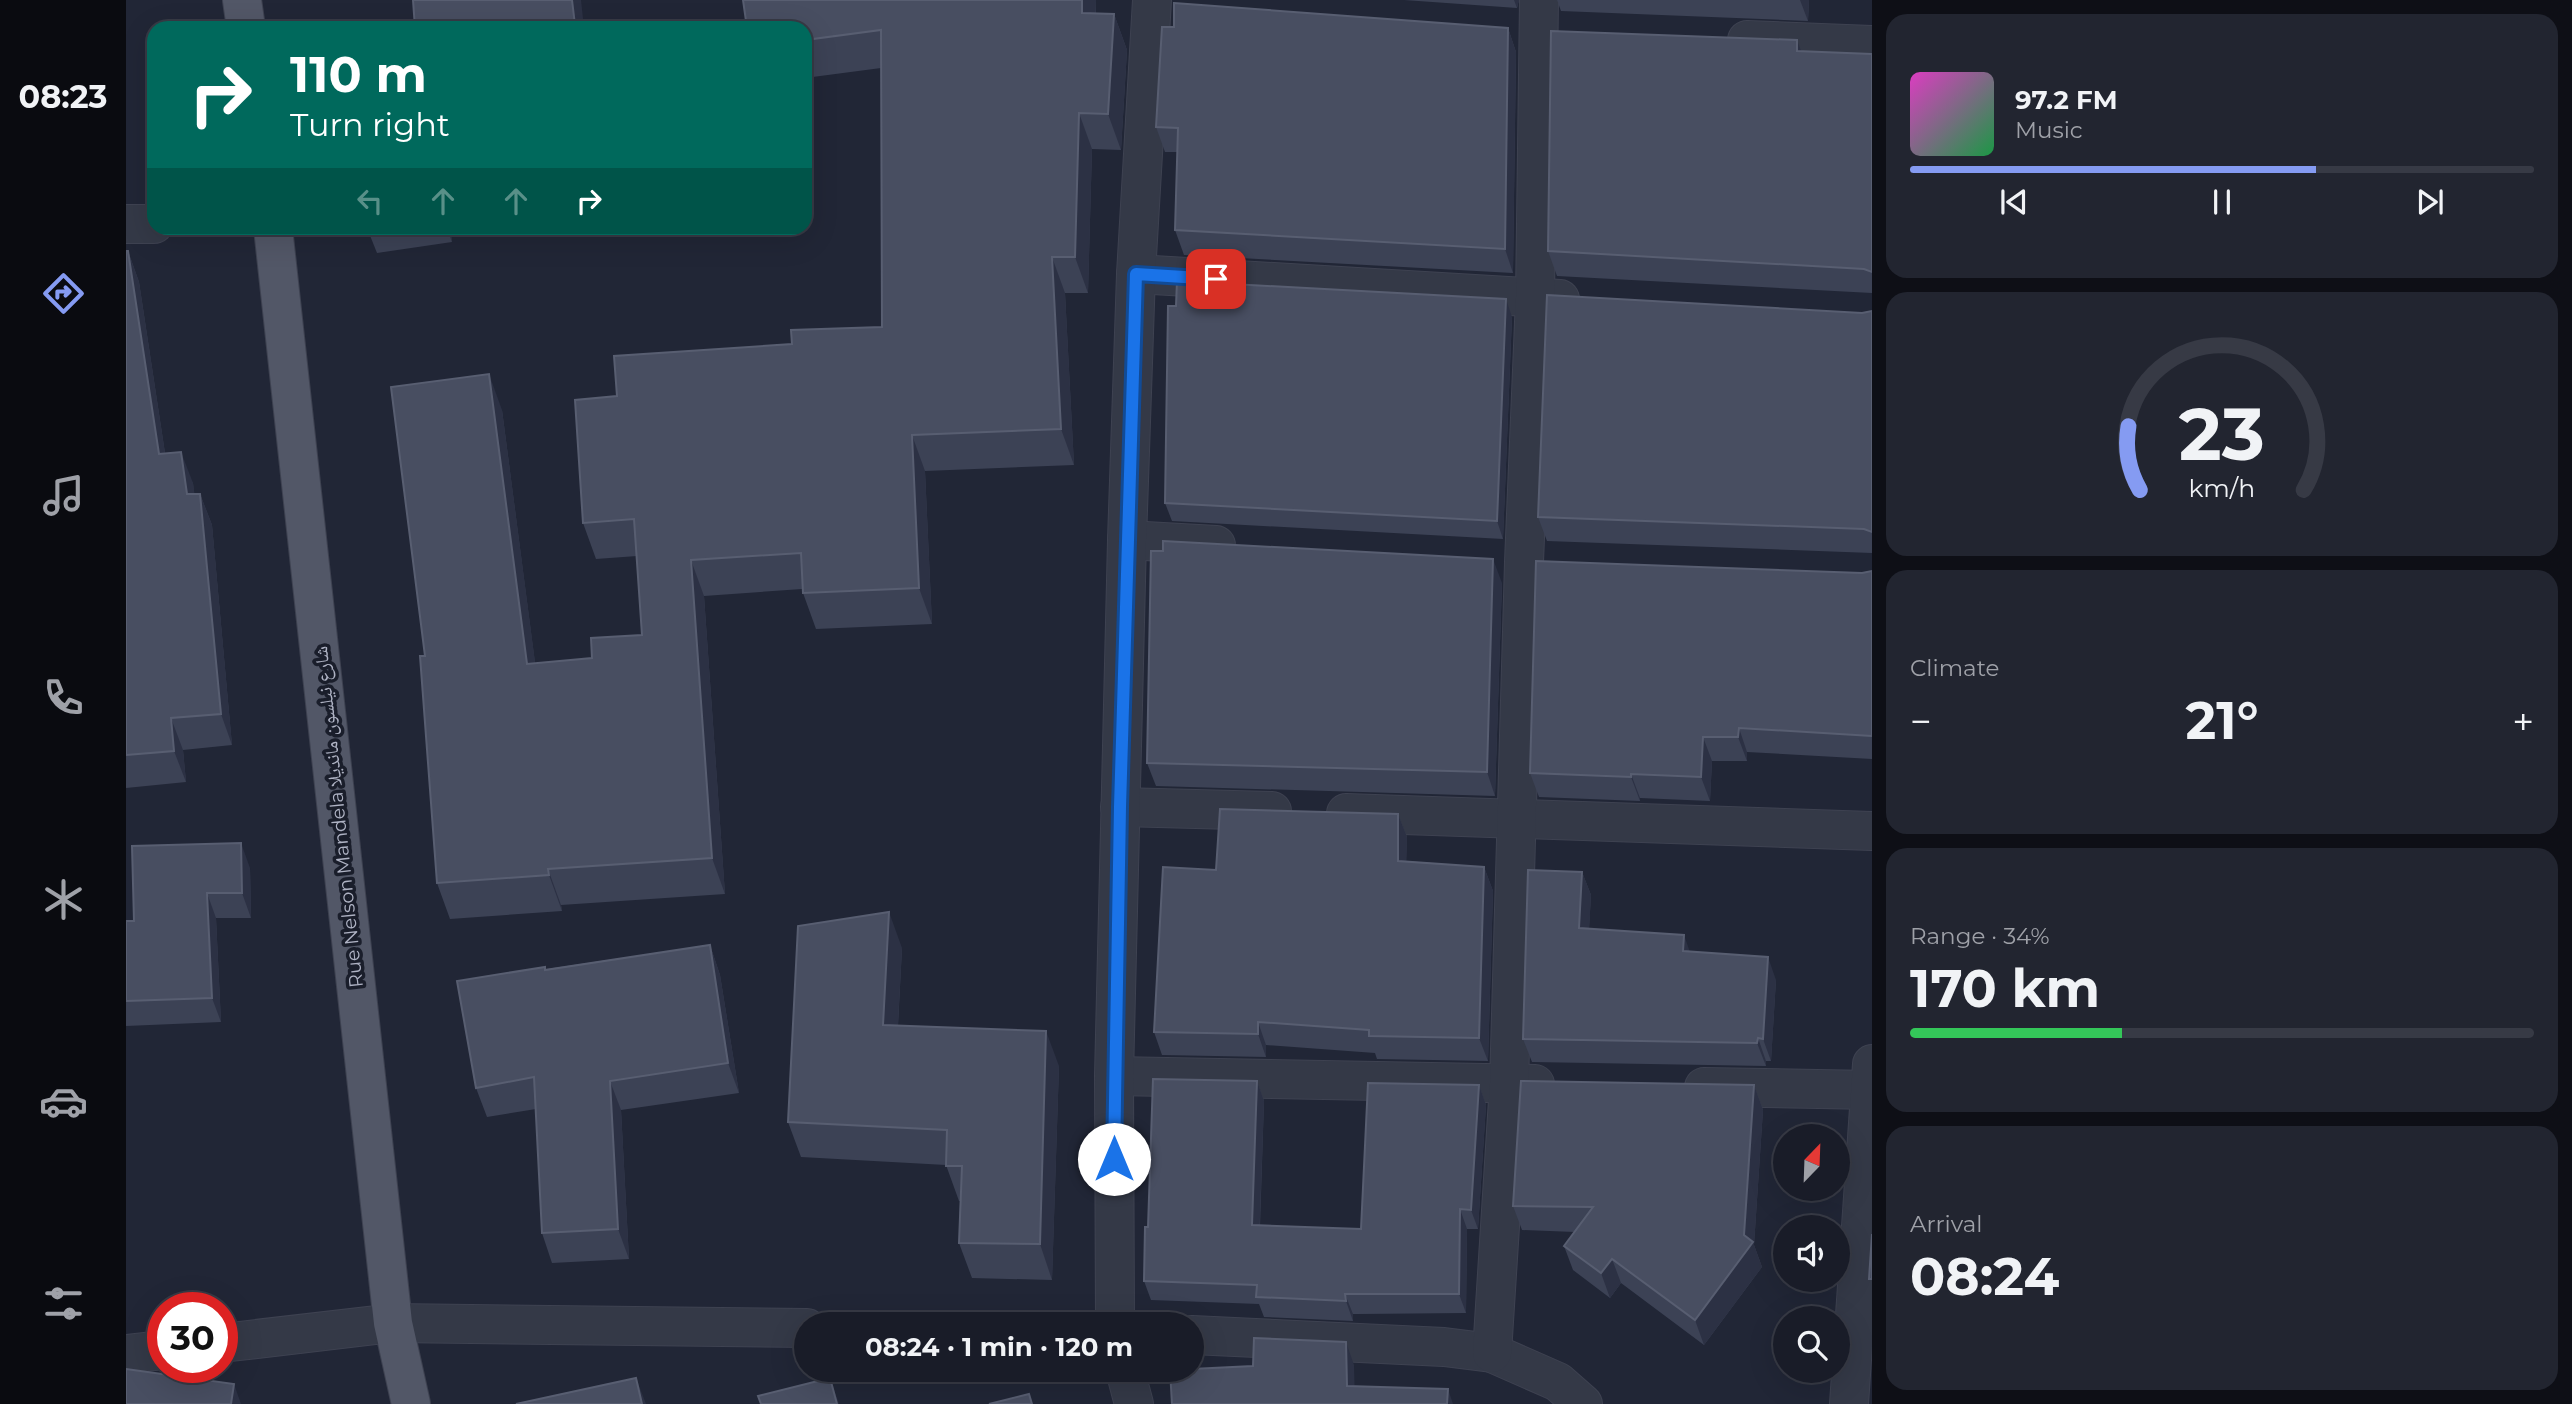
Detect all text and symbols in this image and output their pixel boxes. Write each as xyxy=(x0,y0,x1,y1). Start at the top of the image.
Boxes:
text: 110 m xyxy=(290,45,427,104)
icon: right xyxy=(175,49,266,140)
text: 08:23 xyxy=(18,77,108,116)
text: 97.2 FM xyxy=(2015,84,2118,116)
text: Turn right xyxy=(290,105,450,144)
text: Music xyxy=(2015,116,2083,144)
icon: left xyxy=(351,182,389,220)
icon: ahead xyxy=(424,182,462,220)
icon: ahead xyxy=(497,182,535,220)
icon: right xyxy=(570,182,608,220)
icon: previous xyxy=(1995,183,2033,221)
icon: pause xyxy=(2203,183,2241,221)
icon: next xyxy=(2411,183,2449,221)
pin xyxy=(1186,249,1246,309)
icon: arrive xyxy=(1197,260,1235,298)
icon: directions xyxy=(39,269,88,318)
text: 23 xyxy=(2179,390,2265,478)
icon: music xyxy=(39,471,88,520)
text: km/h xyxy=(2189,473,2255,503)
street label: Rue Nelson Mandela شارع نيلسون مانديلا xyxy=(309,645,368,989)
text: Climate xyxy=(1910,654,1999,682)
icon: phone xyxy=(39,673,88,722)
text: 21° xyxy=(2186,689,2258,752)
text: − xyxy=(1910,698,1932,745)
text: + xyxy=(2512,698,2534,745)
icon: climate xyxy=(39,875,88,924)
text: Range · 34% xyxy=(1910,922,2050,950)
text: 170 km xyxy=(1910,957,2100,1020)
icon: car xyxy=(39,1077,88,1126)
position arrow xyxy=(1077,1122,1151,1196)
north arrow xyxy=(1773,1124,1850,1200)
map controls xyxy=(1773,1124,1850,1383)
text: Arrival xyxy=(1910,1210,1983,1238)
button: sound xyxy=(1773,1215,1850,1292)
text: 08:24 xyxy=(1910,1245,2059,1308)
icon: filters xyxy=(39,1279,88,1328)
speed limit sign: 30 xyxy=(147,1292,238,1383)
button: search xyxy=(1773,1306,1850,1383)
text: 08:24 · 1 min · 120 m xyxy=(865,1331,1133,1363)

